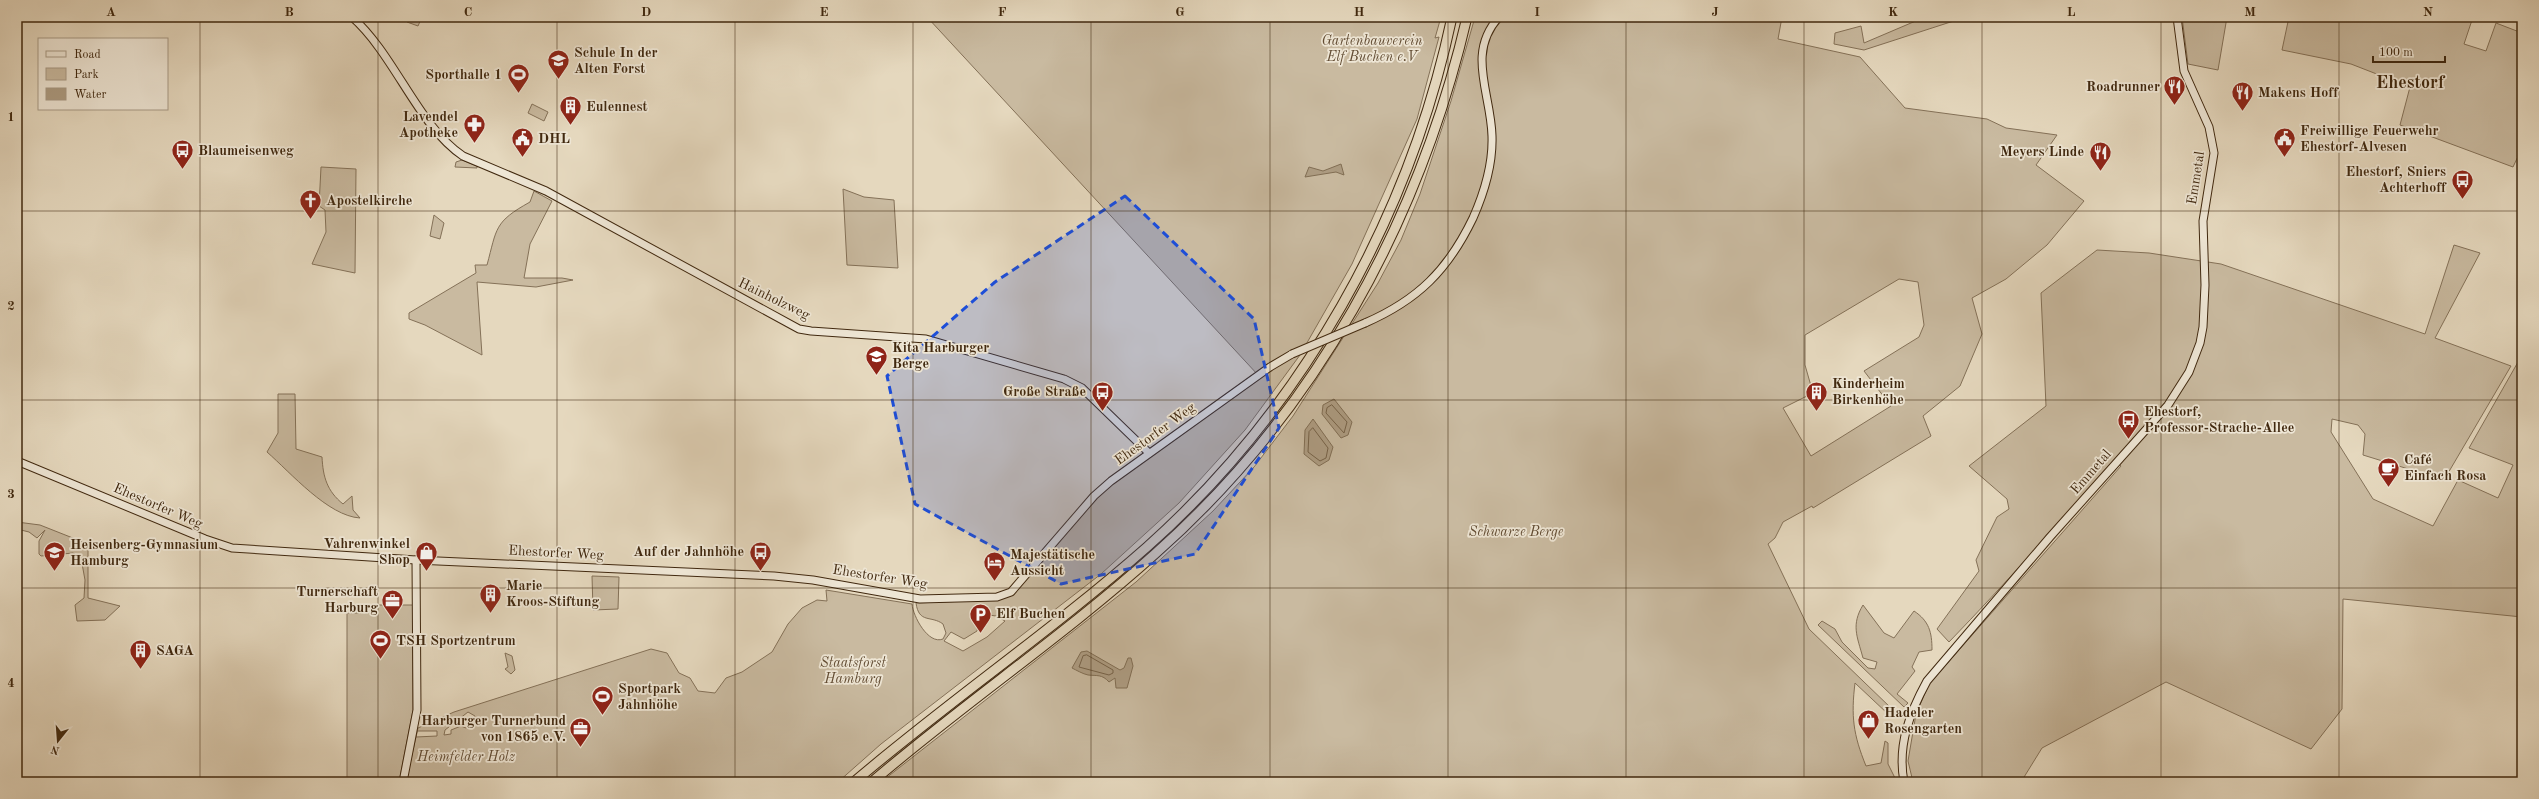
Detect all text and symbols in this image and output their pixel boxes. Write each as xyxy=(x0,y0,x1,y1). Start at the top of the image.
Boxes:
text: A xyxy=(106,6,116,19)
text: B xyxy=(284,6,294,19)
text: C xyxy=(464,6,472,19)
text: D xyxy=(641,6,651,19)
text: E xyxy=(820,6,829,19)
text: F xyxy=(998,6,1007,19)
text: G xyxy=(1175,6,1185,19)
text: H xyxy=(1354,6,1365,19)
text: I xyxy=(1534,6,1540,19)
text: J xyxy=(1711,6,1719,19)
text: K xyxy=(1888,6,1898,19)
text: L xyxy=(2067,6,2076,19)
text: M xyxy=(2244,6,2256,19)
text: N xyxy=(2423,6,2433,19)
park label: Gartenbauverein Elf Buchen e.V xyxy=(1321,34,1423,65)
legend xyxy=(38,38,168,110)
scale bar xyxy=(2373,38,2445,64)
place label: Schule In der Alten Forst xyxy=(574,46,658,76)
text: 100 m xyxy=(2379,47,2413,59)
school or university icon: Schule In der Alten Forst xyxy=(545,48,571,81)
text: Road xyxy=(74,49,101,61)
sports icon: Sporthalle 1 xyxy=(505,62,531,95)
place label: Sporthalle 1 xyxy=(425,68,502,82)
text: Park xyxy=(74,69,99,81)
restaurant icon: Roadrunner xyxy=(2162,74,2188,107)
district label: Ehestorf xyxy=(2376,74,2446,92)
place label: Roadrunner xyxy=(2086,80,2160,94)
restaurant icon: Makens Hoff xyxy=(2230,80,2256,113)
place label: Makens Hoff xyxy=(2258,86,2339,100)
text: Water xyxy=(74,89,107,101)
building icon: Eulennest xyxy=(558,94,584,127)
place label: Eulennest xyxy=(586,100,648,114)
place label: Lavendel Apotheke xyxy=(399,110,458,140)
text: 1 xyxy=(7,111,15,124)
pharmacy icon: Lavendel Apotheke xyxy=(461,112,487,145)
place label: Freiwillige Feuerwehr Ehestorf-Alvesen xyxy=(2300,124,2439,154)
public building icon: DHL xyxy=(509,126,535,159)
public building icon: Freiwillige Feuerwehr Ehestorf-Alvesen xyxy=(2271,126,2297,159)
place label: DHL xyxy=(538,132,570,146)
bus stop icon: Blaumeisenweg xyxy=(169,138,195,171)
restaurant icon: Meyers Linde xyxy=(2087,139,2113,172)
place label: Blaumeisenweg xyxy=(198,144,294,158)
place label: Meyers Linde xyxy=(2000,145,2084,159)
street label: Emmetal xyxy=(2185,150,2207,206)
place label: Ehestorf, Sniers Achterhoff xyxy=(2346,165,2447,195)
bus stop icon: Ehestorf, Sniers Achterhoff xyxy=(2449,167,2475,200)
church icon: Apostelkirche xyxy=(298,188,324,221)
place label: Apostelkirche xyxy=(326,194,412,208)
street label: Hainholzweg xyxy=(736,276,813,323)
text: 2 xyxy=(7,300,15,313)
place label: Kita Harburger Berge xyxy=(892,341,989,371)
school or university icon: Kita Harburger Berge xyxy=(863,343,889,376)
place label: Kinderheim Birkenhöhe xyxy=(1832,377,1905,407)
bus stop icon: Große Straße xyxy=(1089,379,1115,412)
building icon: Kinderheim Birkenhöhe xyxy=(1803,379,1829,412)
place label: Große Straße xyxy=(1003,385,1086,399)
street label: Ehestorfer Weg xyxy=(1112,400,1198,468)
place label: Ehestorf, Professor-Strache-Allee xyxy=(2144,405,2294,435)
bus stop icon: Ehestorf, Professor-Strache-Allee xyxy=(2116,407,2142,440)
street label: Emmetal xyxy=(2068,447,2114,497)
place label: Café Einfach Rosa xyxy=(2404,453,2486,483)
cafe icon: Café Einfach Rosa xyxy=(2376,455,2402,488)
street label: Ehestorfer Weg xyxy=(111,481,205,531)
text: 3 xyxy=(7,488,15,501)
park label: Schwarze Berge xyxy=(1468,525,1564,540)
place label: Vahrenwinkel Shop xyxy=(324,537,410,567)
place label: Heisenberg-Gymnasium Hamburg xyxy=(70,538,218,568)
shop icon: Vahrenwinkel Shop xyxy=(413,539,439,572)
bus stop icon: Auf der Jahnhöhe xyxy=(747,539,773,572)
school or university icon: Heisenberg-Gymnasium Hamburg xyxy=(41,540,67,573)
street label: Ehestorfer Weg xyxy=(508,544,605,563)
place label: Auf der Jahnhöhe xyxy=(633,545,744,559)
place label: Majestätische Aussicht xyxy=(1010,548,1095,578)
hotel icon: Majestätische Aussicht xyxy=(982,550,1008,583)
street label: Ehestorfer Weg xyxy=(832,563,929,591)
place label: Marie Kroos-Stiftung xyxy=(506,579,600,609)
building icon: Marie Kroos-Stiftung xyxy=(478,581,504,614)
place label: Turnerschaft Harburg xyxy=(296,585,378,615)
office icon: Turnerschaft Harburg xyxy=(380,587,406,620)
parking icon: Elf Buchen xyxy=(968,601,994,634)
place label: Elf Buchen xyxy=(996,607,1065,621)
sports icon: TSH Sportzentrum xyxy=(367,628,393,661)
place label: TSH Sportzentrum xyxy=(396,634,516,648)
building icon: SAGA xyxy=(128,638,154,671)
place label: SAGA xyxy=(156,644,194,658)
park label: Staatsforst Hamburg xyxy=(820,656,886,687)
text: 4 xyxy=(7,677,15,690)
place label: Sportpark Jahnhöhe xyxy=(618,682,681,712)
sports icon: Sportpark Jahnhöhe xyxy=(589,684,615,717)
place label: Hadeler Rosengarten xyxy=(1884,706,1962,736)
shop icon: Hadeler Rosengarten xyxy=(1856,708,1882,741)
place label: Harburger Turnerbund von 1865 e.V. xyxy=(421,714,566,744)
office icon: Harburger Turnerbund von 1865 e.V. xyxy=(568,716,594,749)
north arrow xyxy=(38,721,78,761)
text: N xyxy=(49,742,61,756)
park label: Heimfelder Holz xyxy=(416,750,515,765)

